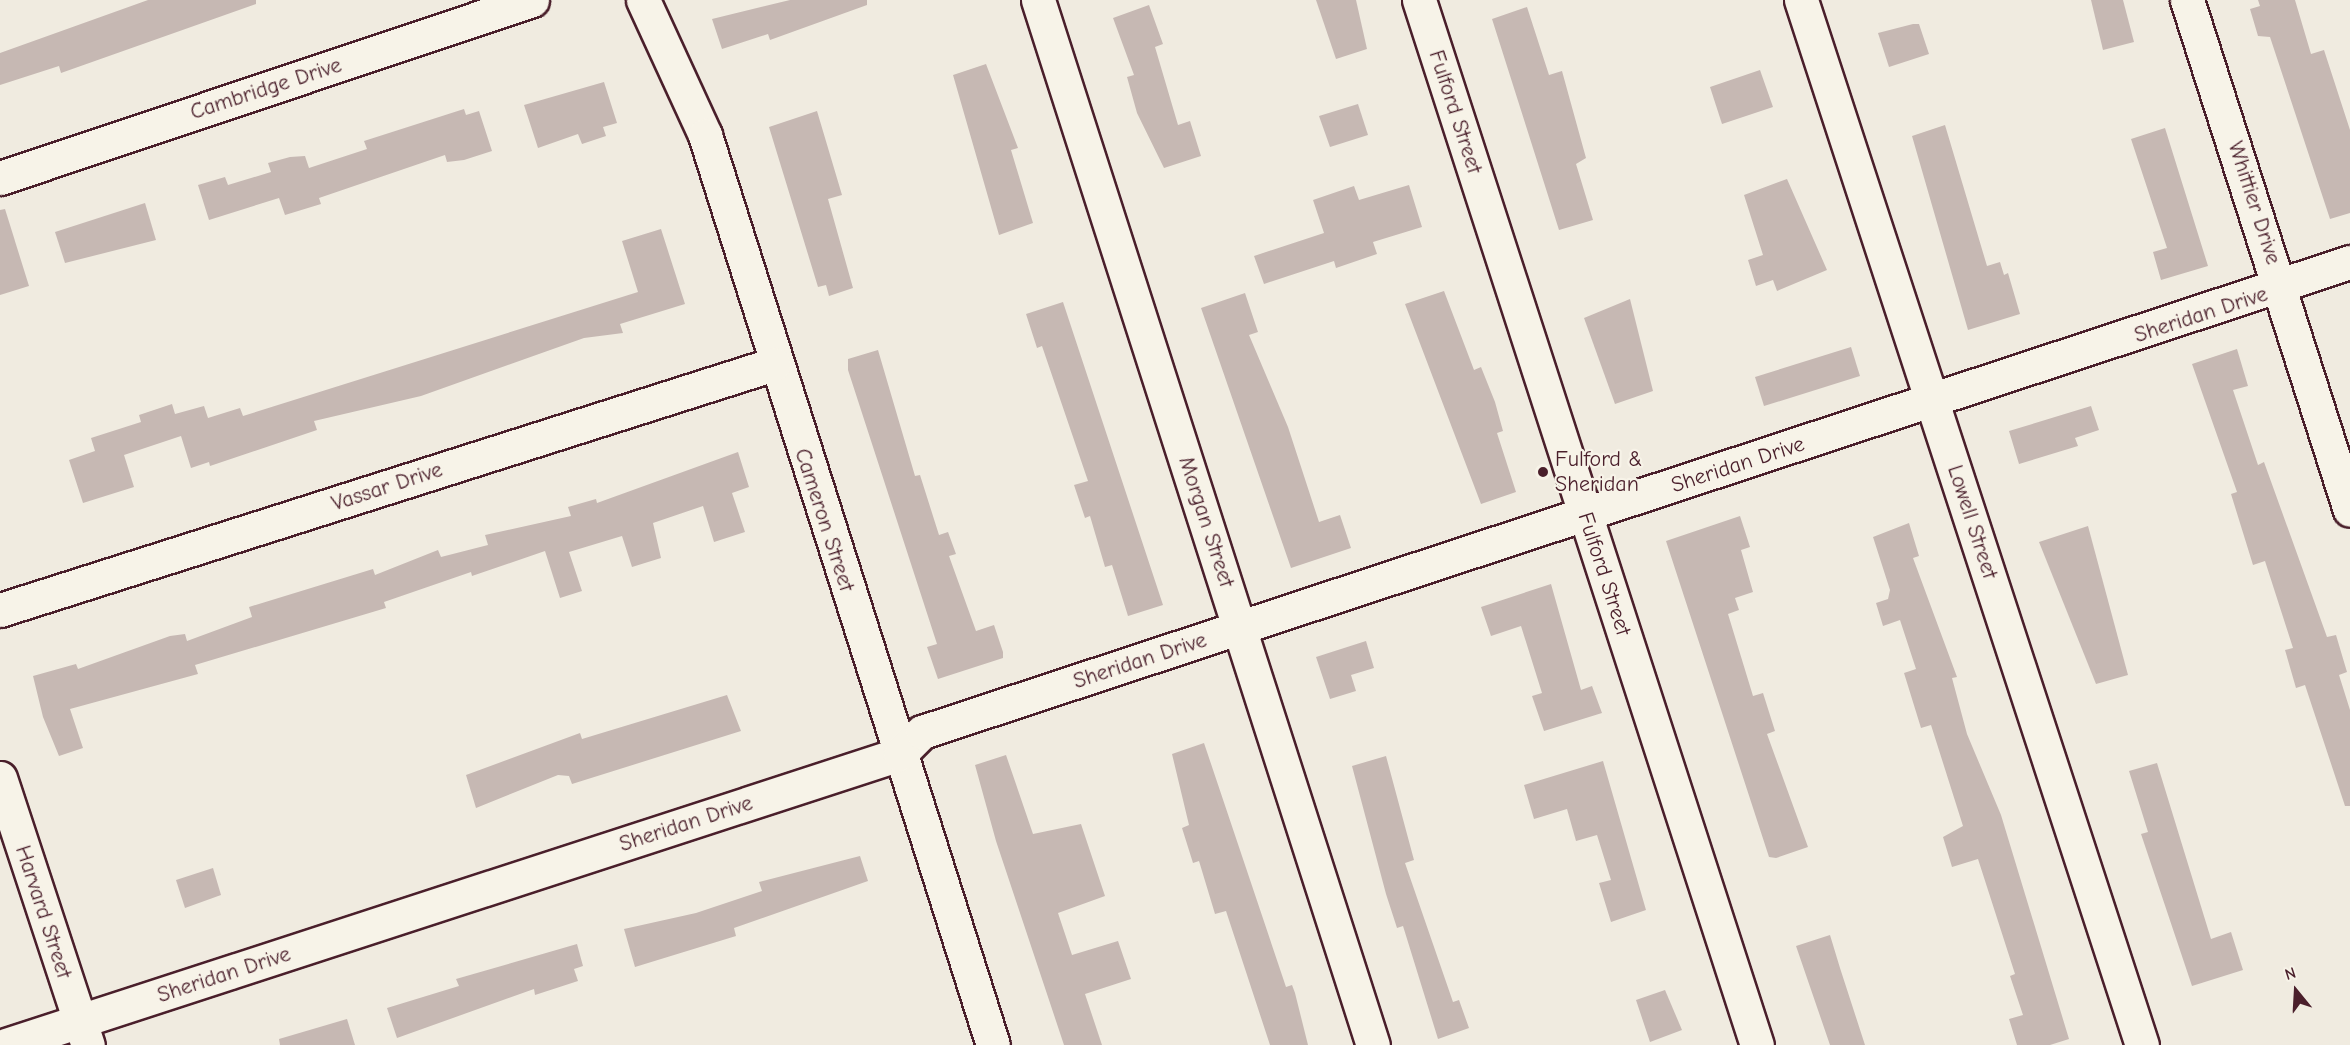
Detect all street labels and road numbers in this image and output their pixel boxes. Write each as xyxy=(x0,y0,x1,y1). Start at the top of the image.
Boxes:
street label: Fulford Street xyxy=(1423,47,1487,177)
street label: Cambridge Drive xyxy=(187,52,345,126)
street label: Whittier Drive xyxy=(2222,138,2286,268)
street label: Sheridan Drive xyxy=(2131,281,2271,349)
street label: Sheridan Drive xyxy=(1668,431,1808,499)
street label: Cameron Street xyxy=(788,445,860,595)
street label: Morgan Street xyxy=(1172,453,1240,591)
street label: Vassar Drive xyxy=(328,457,446,517)
street label: Lowell Street xyxy=(1941,462,2003,582)
street label: Fulford Street xyxy=(1572,509,1636,639)
street label: Sheridan Drive xyxy=(1070,627,1210,695)
street label: Sheridan Drive xyxy=(616,790,756,858)
street label: Harvard Street xyxy=(9,842,77,982)
street label: Sheridan Drive xyxy=(154,941,294,1009)

